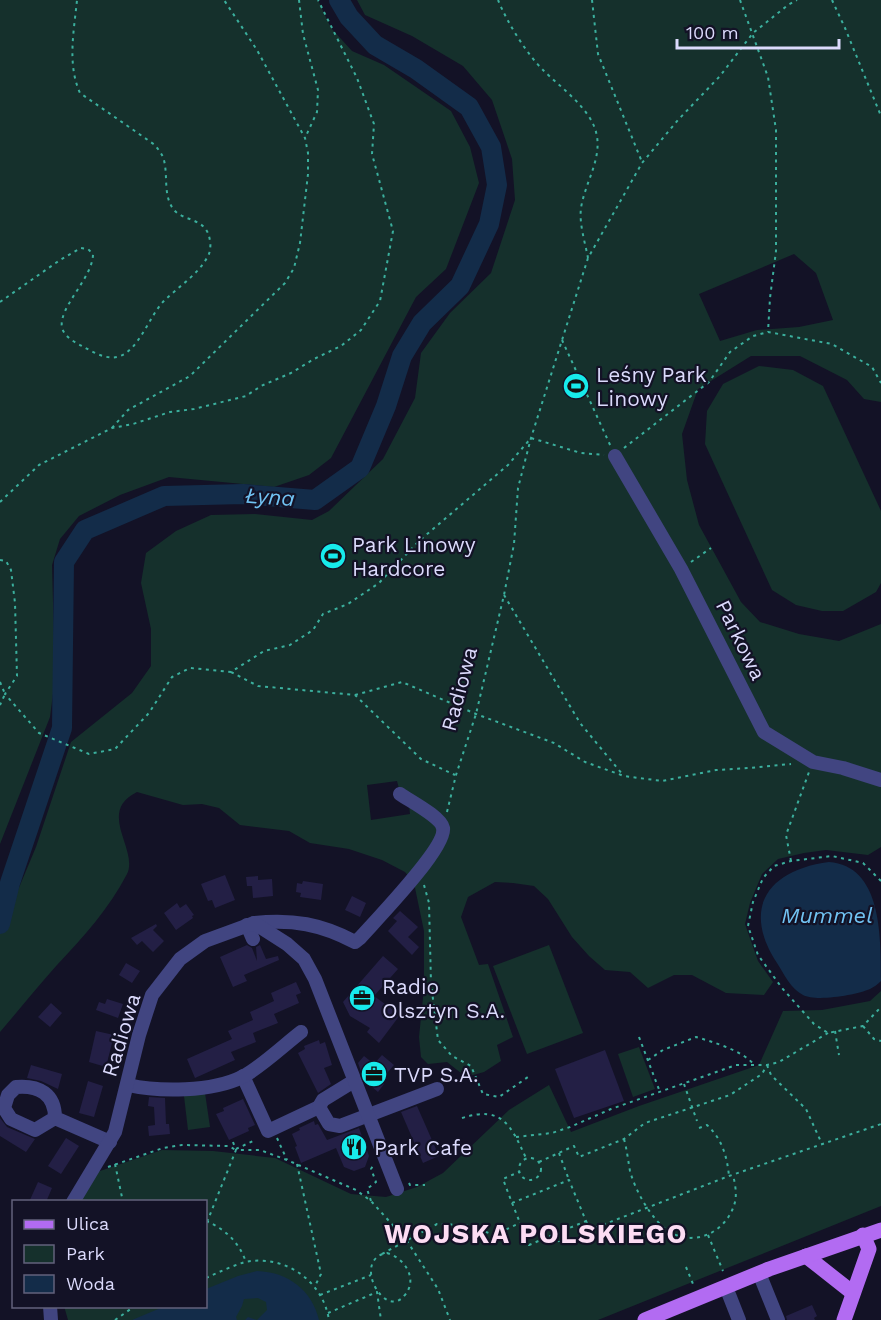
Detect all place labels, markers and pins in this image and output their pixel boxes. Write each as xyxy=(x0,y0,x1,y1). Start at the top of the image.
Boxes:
place label: Leśny Park Linowy xyxy=(596,362,707,411)
sports icon: Leśny Park Linowy xyxy=(561,371,591,401)
place label: Park Linowy Hardcore xyxy=(352,532,476,581)
sports icon: Park Linowy Hardcore xyxy=(318,541,348,571)
place label: Radio Olsztyn S.A. xyxy=(382,974,505,1023)
office icon: Radio Olsztyn S.A. xyxy=(347,983,377,1013)
office icon: TVP S.A. xyxy=(359,1059,389,1089)
place label: TVP S.A. xyxy=(394,1062,479,1087)
restaurant icon: Park Cafe xyxy=(339,1132,369,1162)
place label: Park Cafe xyxy=(374,1135,472,1160)

